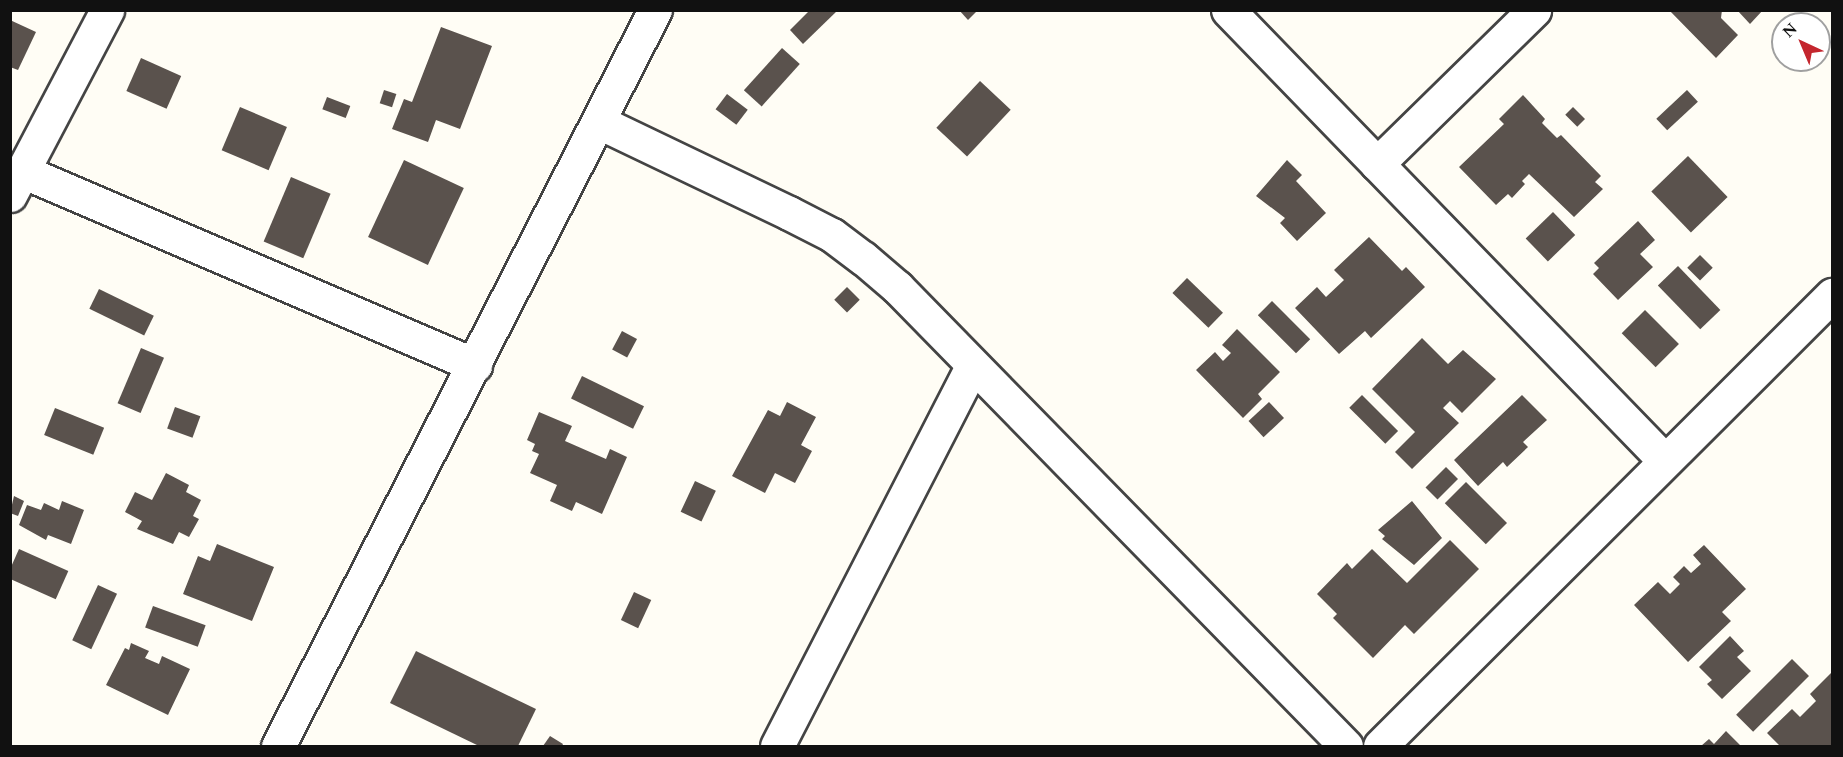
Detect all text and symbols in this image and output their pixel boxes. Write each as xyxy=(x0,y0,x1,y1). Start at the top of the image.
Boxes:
north arrow xyxy=(1771,12,1831,72)
text: N xyxy=(1777,17,1803,44)

